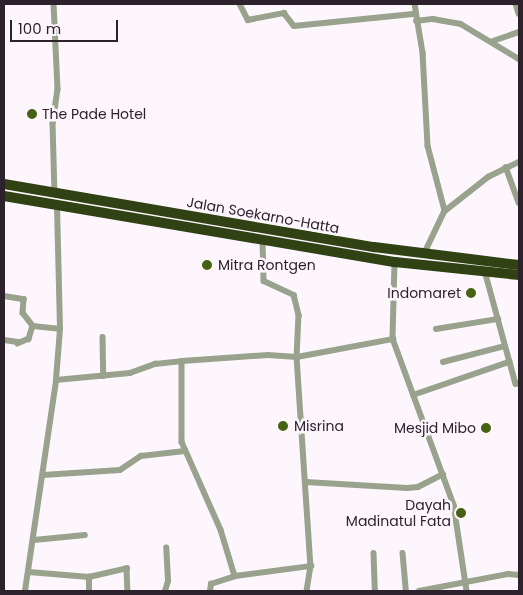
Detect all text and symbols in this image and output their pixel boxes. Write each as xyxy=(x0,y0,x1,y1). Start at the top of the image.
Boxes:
scale bar xyxy=(12,10,120,42)
text: 100 m xyxy=(18,18,61,39)
place label: The Pade Hotel xyxy=(42,106,146,122)
marker: The Pade Hotel xyxy=(26,108,38,120)
street label: Jalan Soekarno-Hatta xyxy=(185,193,341,237)
place label: Mitra Rontgen xyxy=(218,257,316,273)
marker: Mitra Rontgen xyxy=(200,258,214,272)
place label: Indomaret xyxy=(387,285,461,301)
marker: Indomaret xyxy=(465,287,477,299)
place label: Misrina xyxy=(294,418,344,434)
marker: Misrina xyxy=(276,419,290,433)
place label: Mesjid Mibo xyxy=(394,420,476,436)
marker: Mesjid Mibo xyxy=(480,422,492,434)
place label: Dayah Madinatul Fata xyxy=(346,497,451,530)
marker: Dayah Madinatul Fata xyxy=(455,507,467,519)

